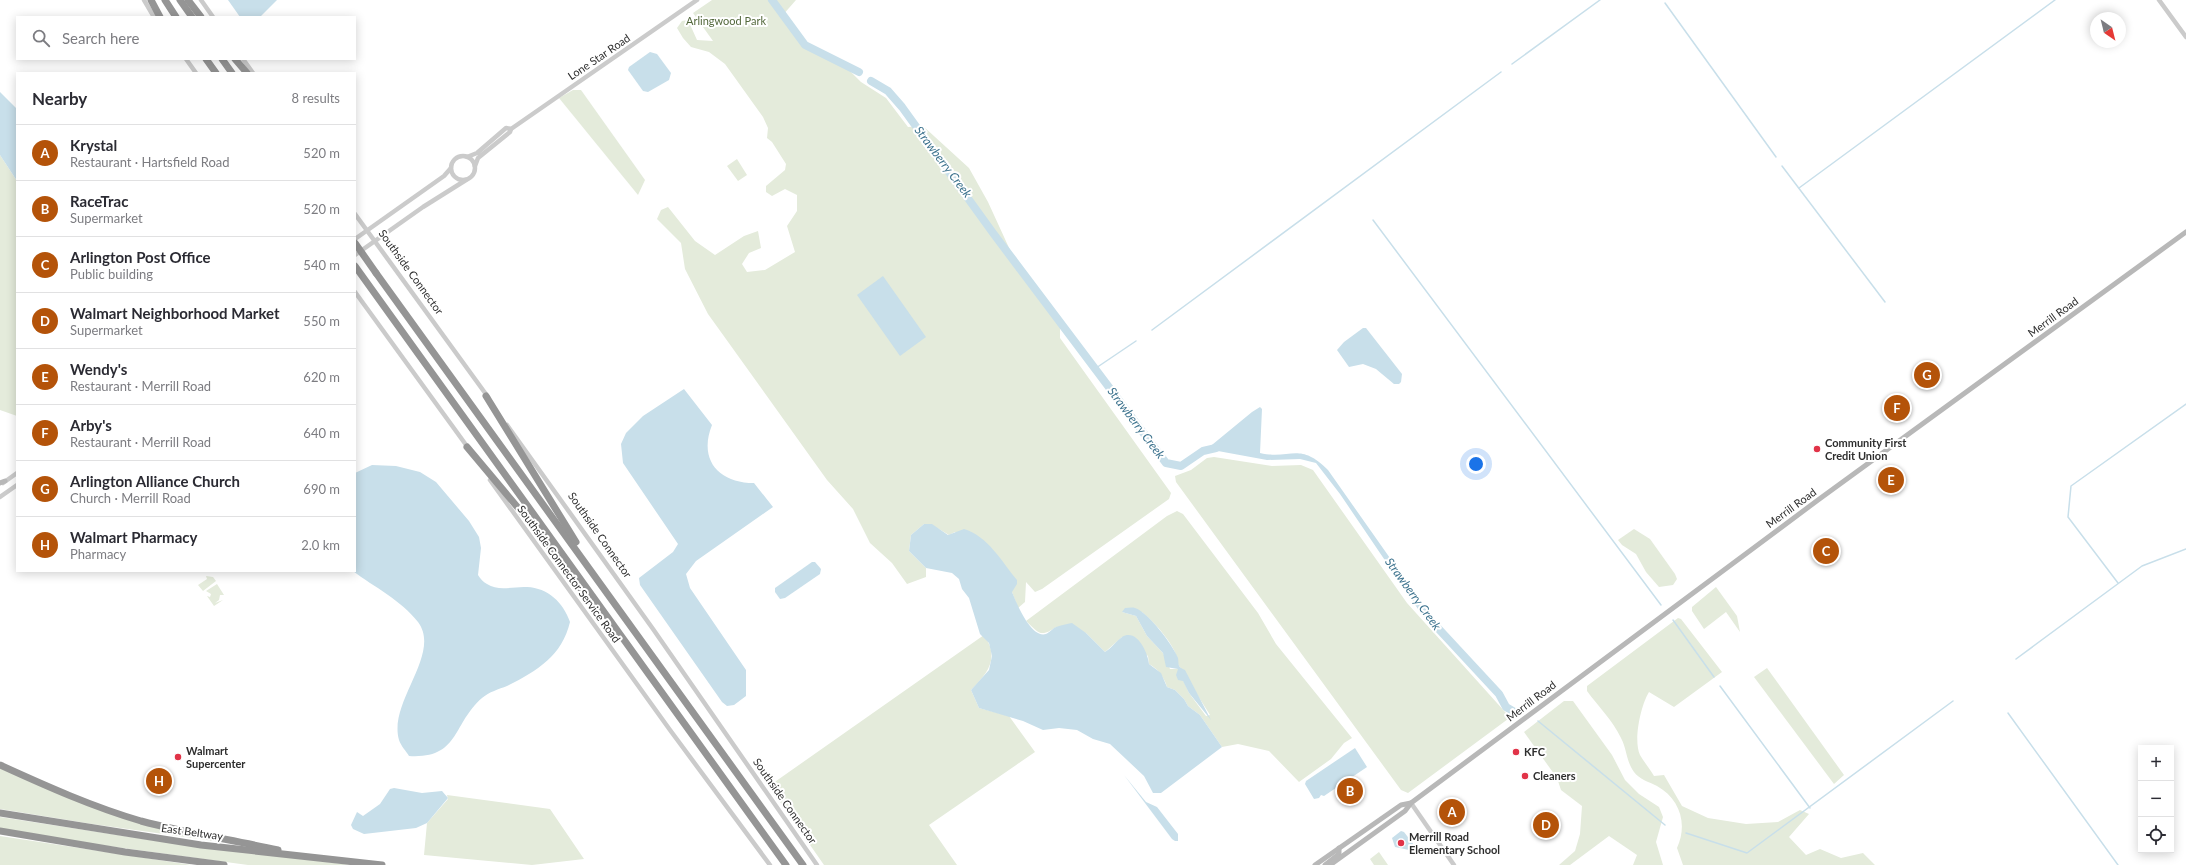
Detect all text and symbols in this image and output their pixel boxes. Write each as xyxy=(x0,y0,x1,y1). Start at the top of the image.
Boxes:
north arrow xyxy=(2090,12,2126,48)
park label: Arlingwood Park xyxy=(686,14,766,27)
search box xyxy=(16,16,356,60)
icon: search xyxy=(30,27,52,49)
text: Search here xyxy=(62,29,139,47)
street label: Lone Star Road xyxy=(565,31,632,82)
text: Nearby xyxy=(32,88,87,109)
text: 8 results xyxy=(292,90,340,106)
water label: Strawberry Creek xyxy=(912,123,975,201)
text: Krystal xyxy=(70,136,117,154)
text: A xyxy=(40,145,50,161)
text: 520 m xyxy=(303,145,340,161)
text: Restaurant · Hartsfield Road xyxy=(70,154,230,170)
text: RaceTrac xyxy=(70,192,128,210)
text: B xyxy=(41,201,49,217)
text: 520 m xyxy=(303,201,340,217)
text: Supermarket xyxy=(70,210,143,226)
street label: Southside Connector xyxy=(376,227,447,317)
text: Arlington Post Office xyxy=(70,248,211,266)
text: C xyxy=(41,257,49,273)
text: 540 m xyxy=(303,257,340,273)
text: Public building xyxy=(70,266,153,282)
street label: Merrill Road xyxy=(2025,294,2080,339)
text: Walmart Neighborhood Market xyxy=(70,304,280,322)
text: D xyxy=(40,313,50,329)
text: 550 m xyxy=(303,313,340,329)
text: Supermarket xyxy=(70,322,143,338)
text: Wendy's xyxy=(70,360,127,378)
pin: G xyxy=(1914,360,1940,390)
text: E xyxy=(41,369,49,385)
text: 620 m xyxy=(303,369,340,385)
text: Restaurant · Merrill Road xyxy=(70,378,211,394)
water label: Strawberry Creek xyxy=(1105,384,1168,462)
pin: F xyxy=(1884,393,1910,423)
text: Arby's xyxy=(70,416,112,434)
text: F xyxy=(41,425,49,441)
text: 640 m xyxy=(303,425,340,441)
text: Restaurant · Merrill Road xyxy=(70,434,211,450)
place label: Community First Credit Union xyxy=(1825,436,1907,462)
marker: Community First Credit Union xyxy=(1812,444,1822,454)
your location xyxy=(1466,454,1486,474)
pin: E xyxy=(1878,465,1904,495)
text: Arlington Alliance Church xyxy=(70,472,240,490)
text: G xyxy=(40,481,50,497)
text: 690 m xyxy=(303,481,340,497)
street label: Merrill Road xyxy=(1763,485,1818,530)
street label: Southside Connector xyxy=(566,489,635,580)
text: Church · Merrill Road xyxy=(70,490,191,506)
street label: Southside Connector Service Road xyxy=(515,503,624,645)
text: Walmart Pharmacy xyxy=(70,528,197,546)
pin: C xyxy=(1813,536,1839,566)
text: H xyxy=(40,537,50,553)
text: 2.0 km xyxy=(301,537,340,553)
text: Pharmacy xyxy=(70,546,126,562)
water label: Strawberry Creek xyxy=(1382,555,1445,633)
street label: Merrill Road xyxy=(1503,678,1558,724)
place label: Walmart Supercenter xyxy=(186,744,246,770)
place label: KFC xyxy=(1524,745,1546,758)
map controls xyxy=(2138,745,2174,853)
button: + xyxy=(2138,745,2174,781)
marker: KFC xyxy=(1511,747,1521,757)
marker: Walmart Supercenter xyxy=(173,752,183,762)
street label: Southside Connector xyxy=(751,755,820,846)
pin: H xyxy=(146,766,172,796)
place label: Cleaners xyxy=(1533,769,1576,782)
marker: Cleaners xyxy=(1520,771,1530,781)
pin: B xyxy=(1337,776,1363,806)
button: − xyxy=(2138,781,2174,817)
pin: A xyxy=(1439,797,1465,827)
pin: D xyxy=(1533,810,1559,840)
button: locate xyxy=(2138,817,2174,853)
street label: East Beltway xyxy=(160,821,224,842)
place label: Merrill Road Elementary School xyxy=(1409,830,1500,856)
marker: Merrill Road Elementary School xyxy=(1396,838,1406,848)

